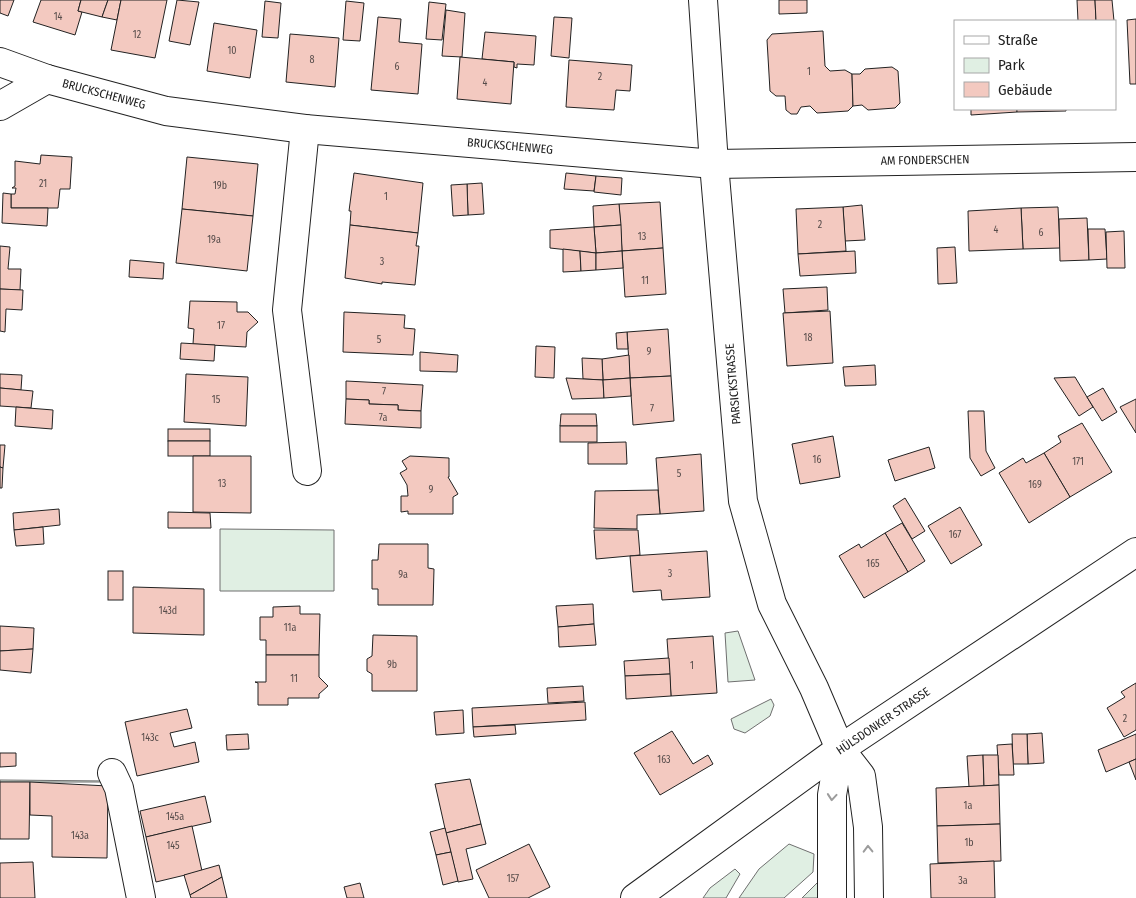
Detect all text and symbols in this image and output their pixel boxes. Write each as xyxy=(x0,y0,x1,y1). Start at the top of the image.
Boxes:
house number: 14 xyxy=(54,11,63,23)
legend xyxy=(954,20,1116,110)
house number: 12 xyxy=(133,29,142,41)
text: Straße xyxy=(998,31,1038,49)
house number: 10 xyxy=(227,45,237,57)
house number: 8 xyxy=(310,54,315,66)
text: Park xyxy=(998,56,1025,74)
house number: 6 xyxy=(395,61,400,73)
house number: 1 xyxy=(807,66,811,78)
house number: 2 xyxy=(598,71,603,83)
street label: BRUCKSCHENWEG xyxy=(61,76,147,112)
house number: 4 xyxy=(483,77,488,89)
text: Gebäude xyxy=(998,81,1053,99)
street label: BRUCKSCHENWEG xyxy=(467,135,554,157)
street label: AM FONDERSCHEN xyxy=(880,152,970,168)
house number: 21 xyxy=(39,178,47,190)
house number: 19b xyxy=(213,180,227,192)
house number: 1 xyxy=(384,191,388,203)
house number: 2 xyxy=(818,219,823,231)
house number: 4 xyxy=(994,224,999,236)
house number: 6 xyxy=(1039,227,1044,239)
house number: 13 xyxy=(638,231,647,243)
house number: 19a xyxy=(207,234,221,246)
house number: 3 xyxy=(380,256,385,268)
house number: 11 xyxy=(641,275,649,287)
house number: 17 xyxy=(217,320,225,332)
house number: 18 xyxy=(804,332,812,344)
house number: 5 xyxy=(377,334,382,346)
street label: PARSICKSTRASSE xyxy=(722,343,744,425)
house number: 9 xyxy=(647,346,652,358)
house number: 7 xyxy=(382,386,386,398)
house number: 15 xyxy=(212,394,221,406)
house number: 7 xyxy=(650,403,654,415)
house number: 7a xyxy=(379,412,387,424)
house number: 16 xyxy=(813,454,821,466)
house number: 171 xyxy=(1072,456,1084,468)
house number: 5 xyxy=(677,468,682,480)
house number: 13 xyxy=(218,478,227,490)
house number: 169 xyxy=(1028,479,1042,491)
house number: 9 xyxy=(429,484,434,496)
house number: 167 xyxy=(949,529,961,541)
house number: 165 xyxy=(866,558,880,570)
house number: 3 xyxy=(668,568,673,580)
house number: 9a xyxy=(398,569,408,581)
house number: 143d xyxy=(159,605,177,617)
house number: 11a xyxy=(284,622,296,634)
house number: 9b xyxy=(387,659,397,671)
house number: 1 xyxy=(690,660,694,672)
house number: 11 xyxy=(290,673,298,685)
street label: HÜLSDONKER STRASSE xyxy=(832,683,933,758)
house number: 2 xyxy=(1123,713,1128,725)
house number: 143c xyxy=(141,732,159,744)
house number: 163 xyxy=(657,754,671,766)
one-way arrow xyxy=(827,793,838,801)
house number: 1a xyxy=(964,800,972,812)
house number: 145a xyxy=(166,811,184,823)
house number: 143a xyxy=(71,830,89,842)
house number: 1b xyxy=(964,837,974,849)
house number: 145 xyxy=(166,840,180,852)
one-way arrow xyxy=(863,845,874,853)
house number: 157 xyxy=(507,873,519,885)
house number: 3a xyxy=(958,875,968,887)

